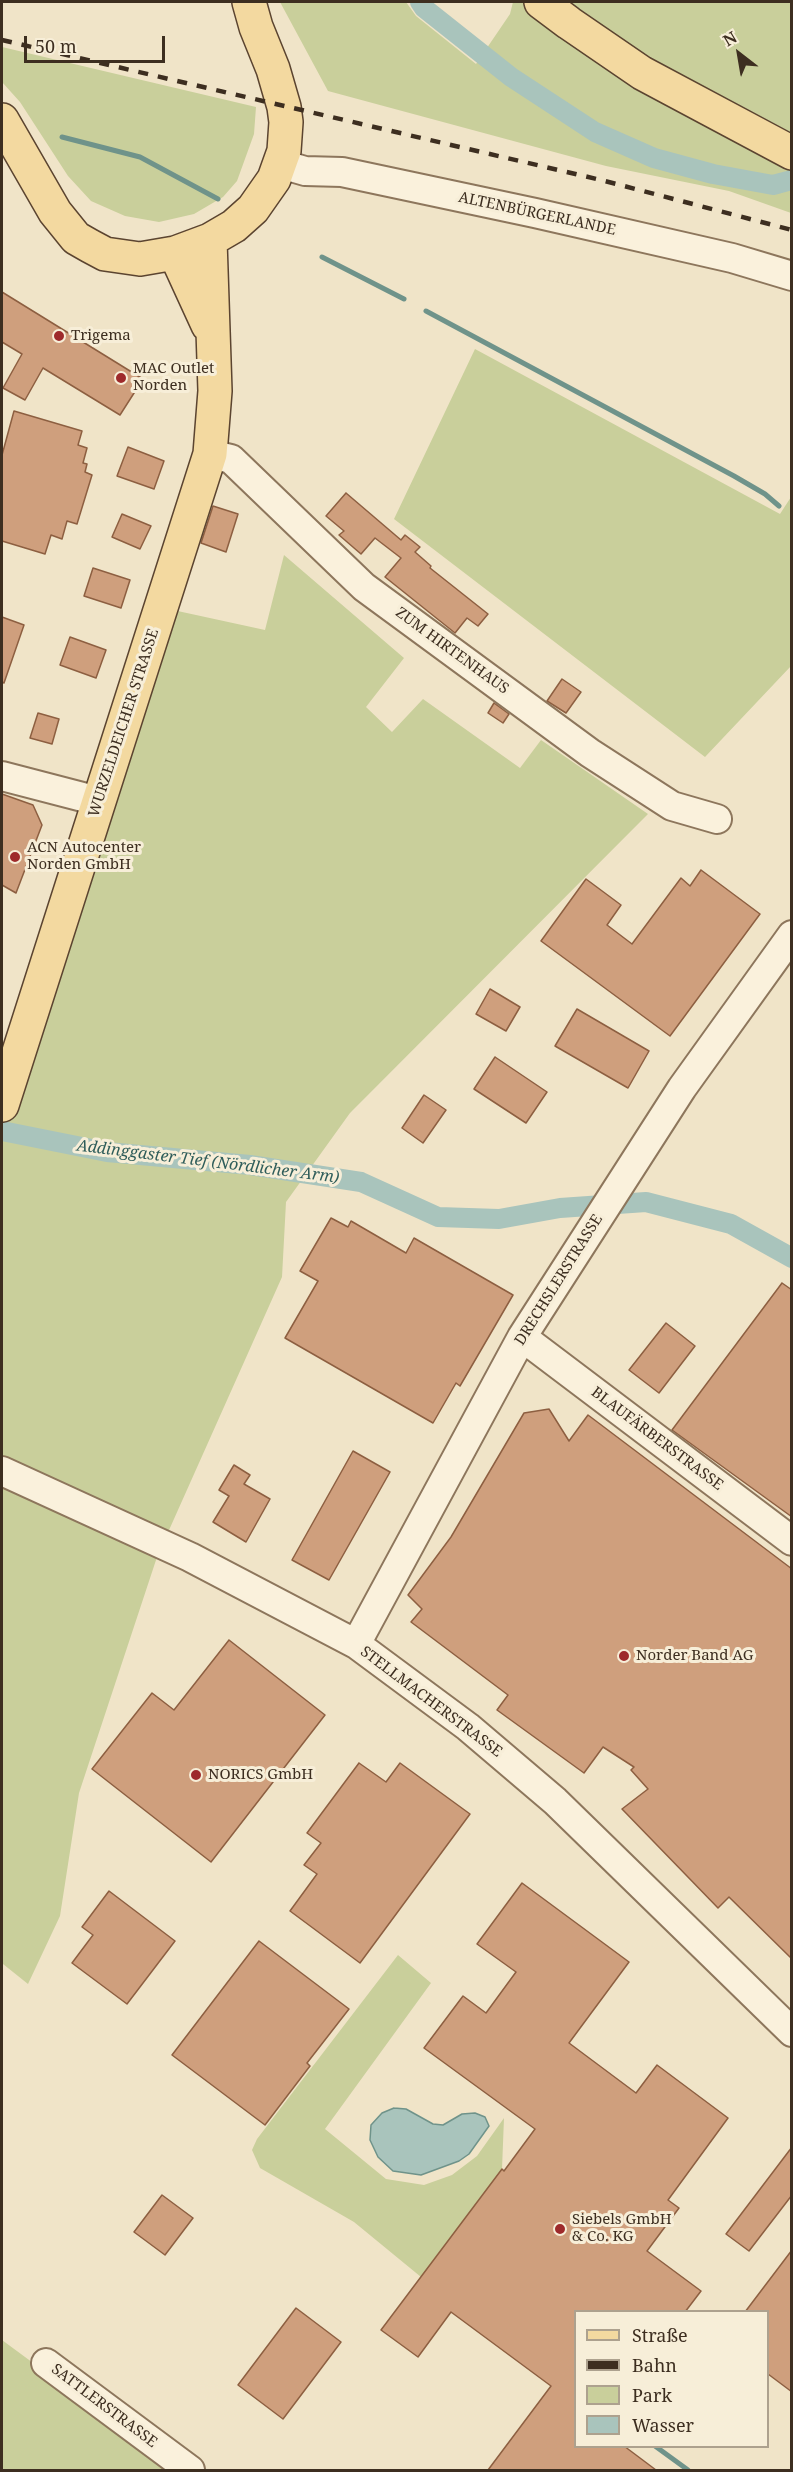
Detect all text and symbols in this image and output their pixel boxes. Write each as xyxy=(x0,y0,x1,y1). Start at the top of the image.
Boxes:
scale bar xyxy=(27,24,168,62)
north arrow xyxy=(709,24,769,84)
text: N xyxy=(719,26,741,51)
text: 50 m xyxy=(35,34,77,58)
street label: ALTENBÜRGERLANDE xyxy=(457,189,617,239)
place label: Trigema xyxy=(71,327,131,345)
marker: Trigema xyxy=(52,329,66,343)
place label: MAC Outlet Norden xyxy=(133,360,214,395)
marker: MAC Outlet Norden xyxy=(114,371,128,385)
street label: ZUM HIRTENHAUS xyxy=(392,604,512,698)
street label: WURZELDEICHER STRASSE xyxy=(85,627,163,819)
place label: ACN Autocenter Norden GmbH xyxy=(27,839,141,874)
marker: ACN Autocenter Norden GmbH xyxy=(8,850,22,864)
water label: Addinggaster Tief (Nördlicher Arm) xyxy=(76,1136,340,1188)
street label: DRECHSLERSTRASSE xyxy=(511,1211,607,1349)
street label: BLAUFÄRBERSTRASSE xyxy=(587,1384,727,1494)
street label: STELLMACHERSTRASSE xyxy=(357,1643,505,1761)
place label: Norder Band AG xyxy=(636,1647,753,1665)
marker: Norder Band AG xyxy=(617,1649,631,1663)
place label: NORICS GmbH xyxy=(208,1766,313,1784)
marker: NORICS GmbH xyxy=(189,1768,203,1782)
place label: Siebels GmbH & Co. KG xyxy=(572,2211,672,2246)
marker: Siebels GmbH & Co. KG xyxy=(553,2222,567,2236)
legend xyxy=(574,2310,769,2448)
text: Straße xyxy=(632,2323,688,2347)
text: Bahn xyxy=(632,2353,677,2377)
street label: SATTLERSTRASSE xyxy=(48,2360,160,2452)
text: Park xyxy=(632,2383,672,2407)
text: Wasser xyxy=(632,2413,694,2437)

